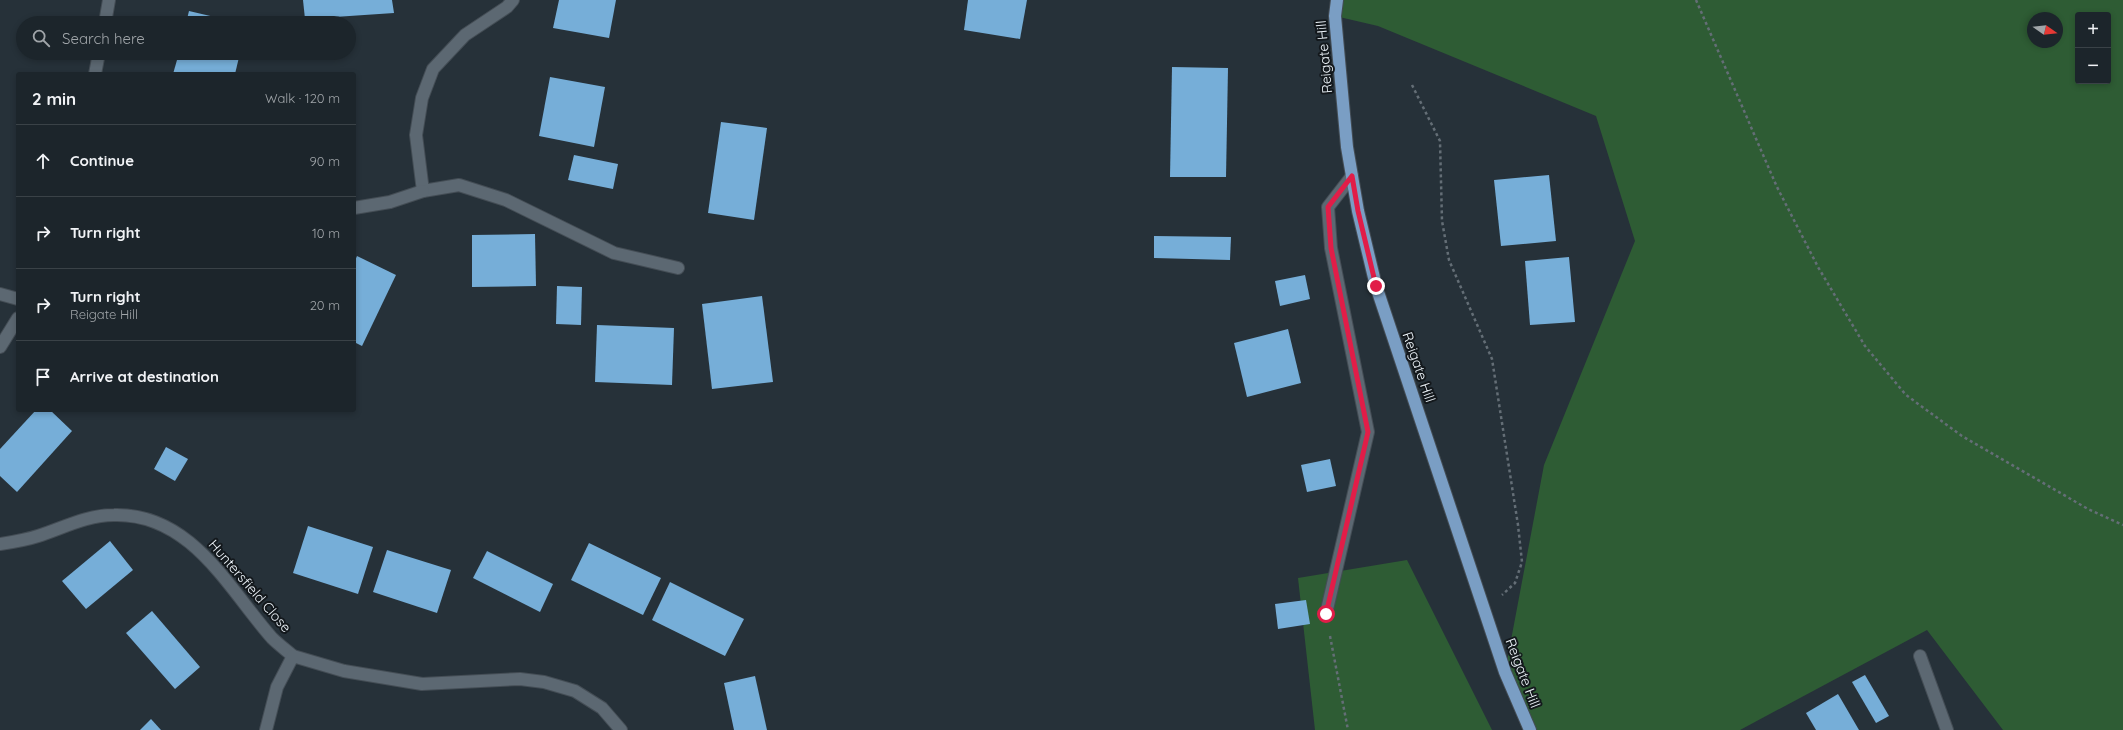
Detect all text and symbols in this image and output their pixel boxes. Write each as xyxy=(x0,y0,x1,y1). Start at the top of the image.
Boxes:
north arrow xyxy=(2027,12,2063,48)
map controls xyxy=(2075,12,2111,84)
button: + xyxy=(2075,12,2111,48)
search box xyxy=(16,16,356,60)
street label: Reigate Hill xyxy=(1312,20,1336,94)
icon: search xyxy=(30,27,52,49)
text: Search here xyxy=(62,29,145,48)
button: − xyxy=(2075,48,2111,84)
text: 2 min xyxy=(32,88,76,109)
text: Walk · 120 m xyxy=(265,90,340,106)
icon: ahead xyxy=(32,150,54,172)
text: Continue xyxy=(70,151,134,170)
text: 90 m xyxy=(310,153,340,169)
icon: right xyxy=(32,222,54,244)
text: Turn right xyxy=(70,223,141,242)
text: 10 m xyxy=(312,225,340,241)
route end xyxy=(1367,277,1385,295)
text: Turn right xyxy=(70,287,141,306)
icon: right xyxy=(32,294,54,316)
text: 20 m xyxy=(310,297,340,313)
text: Reigate Hill xyxy=(70,306,138,322)
street label: Reigate Hill xyxy=(1399,329,1439,405)
icon: arrive xyxy=(32,366,54,388)
text: Arrive at destination xyxy=(70,367,219,386)
street label: Huntersfield Close xyxy=(205,536,295,636)
route start xyxy=(1317,605,1335,623)
street label: Reigate Hill xyxy=(1501,636,1545,710)

